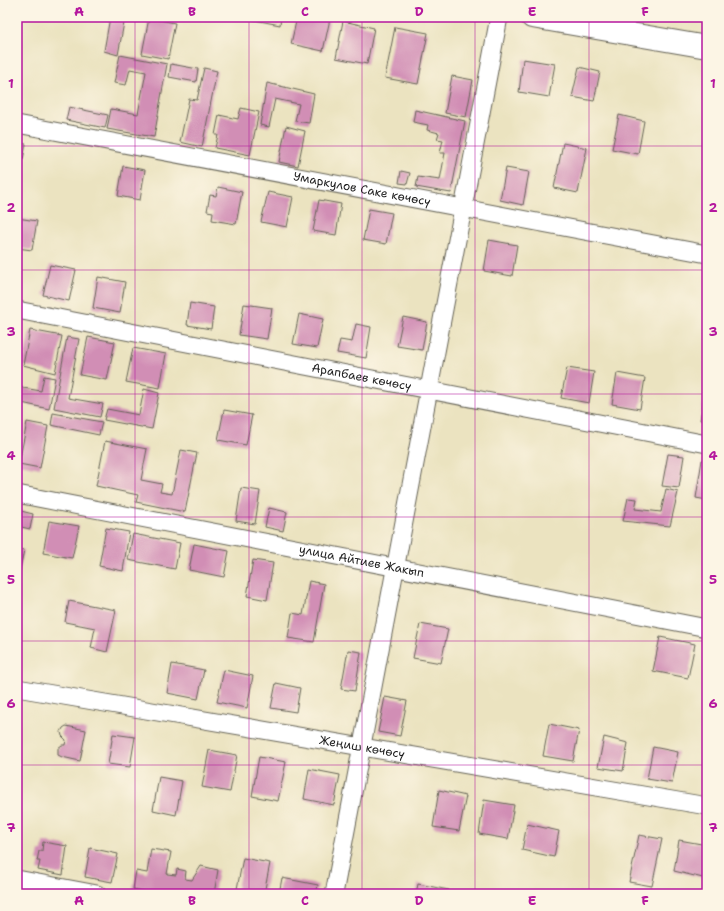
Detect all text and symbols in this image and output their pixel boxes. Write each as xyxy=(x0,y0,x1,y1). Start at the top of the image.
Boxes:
text: A xyxy=(74,3,84,20)
text: B xyxy=(188,3,196,20)
text: C xyxy=(301,3,309,20)
text: D xyxy=(414,3,424,20)
text: E xyxy=(528,3,537,20)
text: F xyxy=(641,3,649,20)
text: 1 xyxy=(8,75,14,92)
text: 1 xyxy=(710,75,716,92)
street label: Умаркулов Саке көчөсү xyxy=(292,168,432,210)
text: 2 xyxy=(6,199,16,216)
text: 2 xyxy=(708,199,718,216)
text: 3 xyxy=(6,323,16,340)
text: 3 xyxy=(708,323,718,340)
street label: Арапбаев көчөсү xyxy=(310,359,413,394)
text: 4 xyxy=(6,447,16,464)
text: 4 xyxy=(708,447,718,464)
street label: улица Айтиев Жакып xyxy=(298,541,426,581)
text: 5 xyxy=(7,571,15,588)
text: 5 xyxy=(709,571,717,588)
text: 6 xyxy=(6,695,16,712)
text: 6 xyxy=(708,695,718,712)
street label: Жеңиш көчөсү xyxy=(318,732,406,762)
text: 7 xyxy=(6,819,16,836)
text: 7 xyxy=(708,819,718,836)
text: A xyxy=(74,892,84,909)
text: B xyxy=(188,892,196,909)
text: C xyxy=(301,892,309,909)
text: D xyxy=(414,892,424,909)
text: E xyxy=(528,892,537,909)
text: F xyxy=(641,892,649,909)

